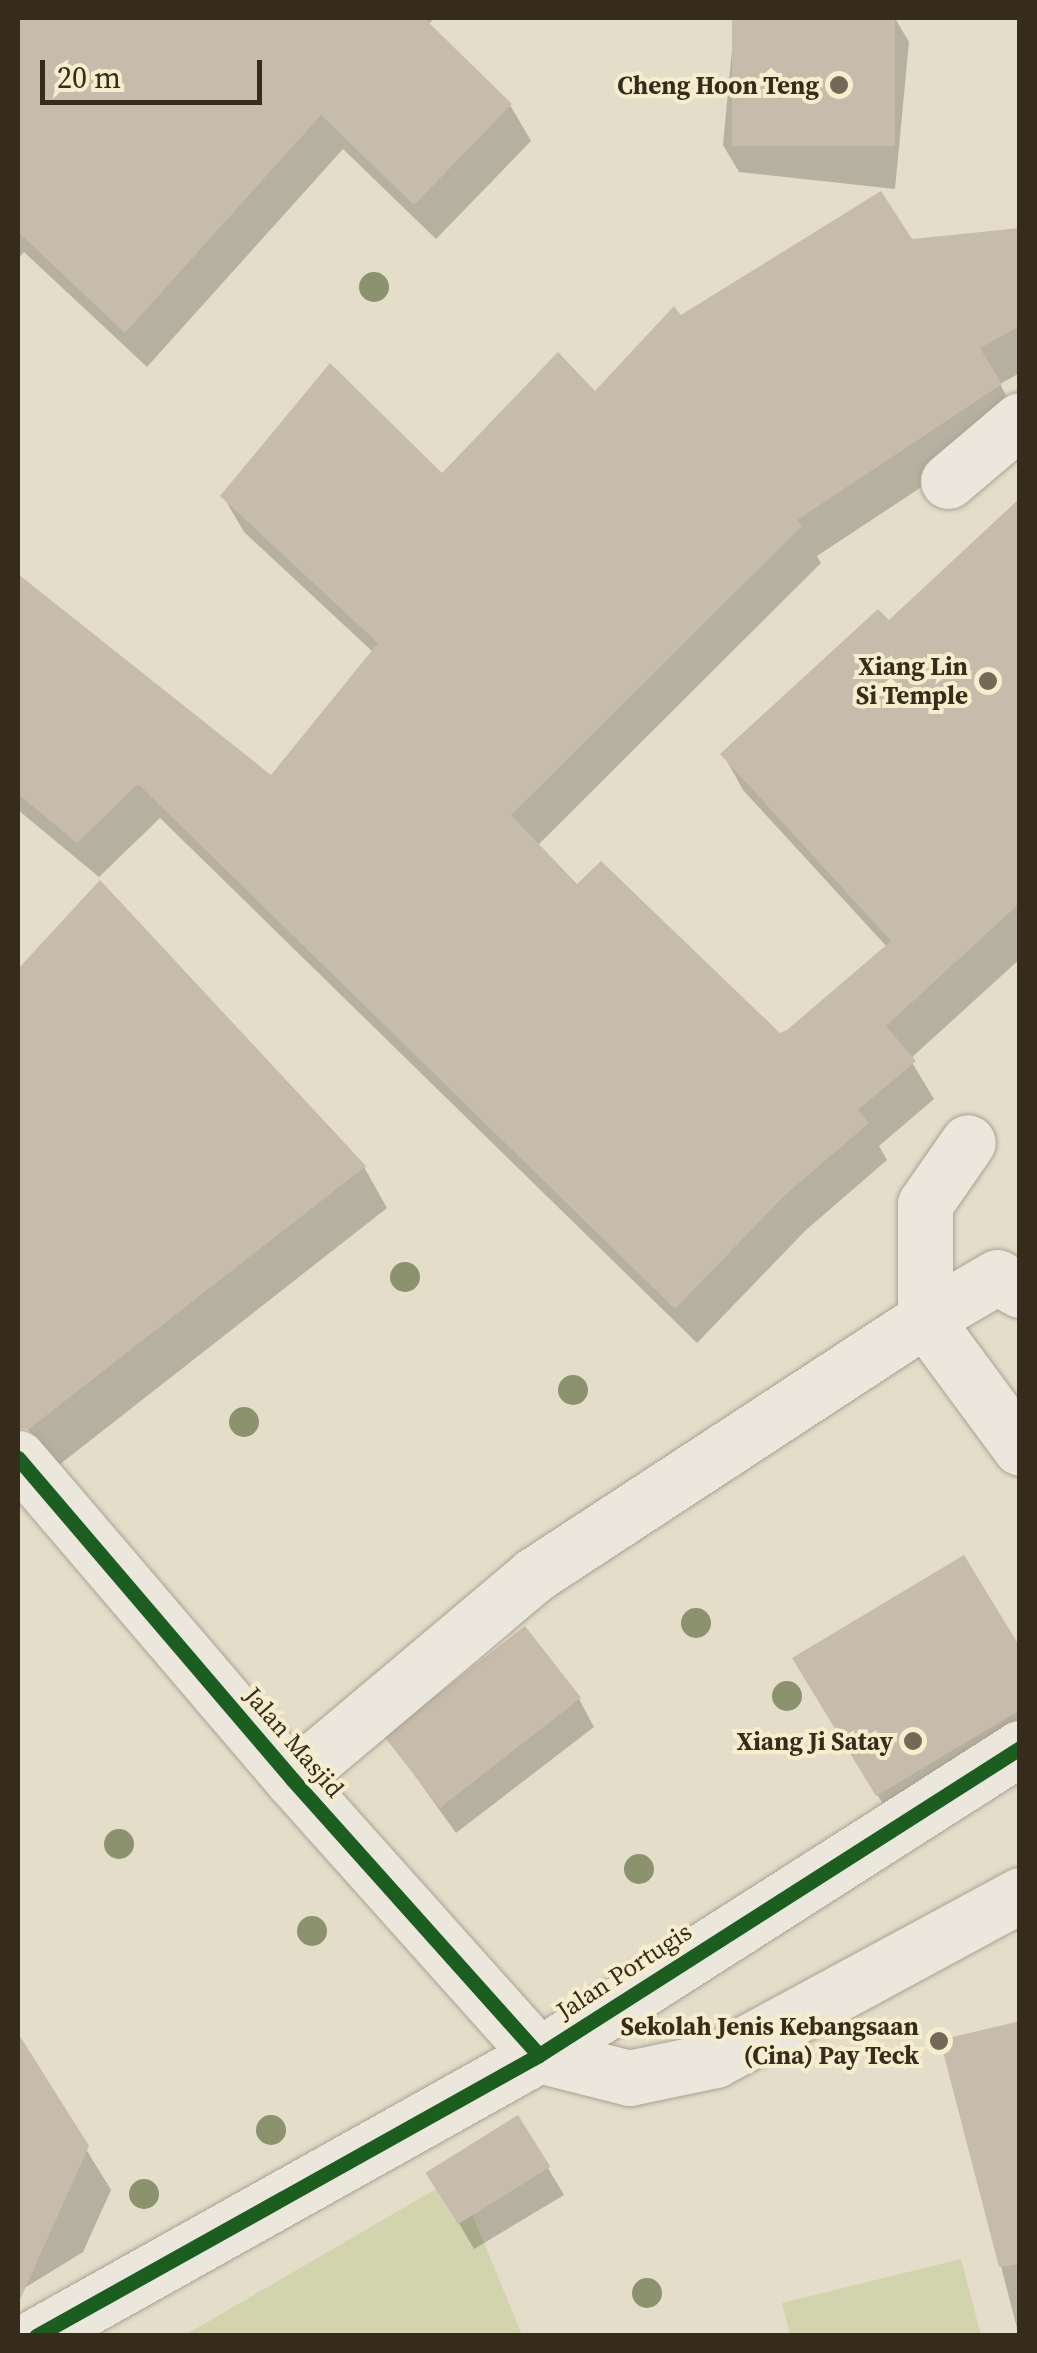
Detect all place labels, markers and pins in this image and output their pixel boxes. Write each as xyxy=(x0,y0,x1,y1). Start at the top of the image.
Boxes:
place label: Cheng Hoon Teng xyxy=(617,70,819,100)
marker: Cheng Hoon Teng xyxy=(828,74,850,96)
place label: Xiang Lin Si Temple xyxy=(856,652,968,711)
marker: Xiang Lin Si Temple xyxy=(977,670,999,692)
place label: Xiang Ji Satay xyxy=(737,1726,893,1756)
marker: Xiang Ji Satay xyxy=(902,1730,924,1752)
place label: Sekolah Jenis Kebangsaan (Cina) Pay Teck xyxy=(621,2012,919,2071)
marker: Sekolah Jenis Kebangsaan (Cina) Pay Teck xyxy=(928,2030,950,2052)

